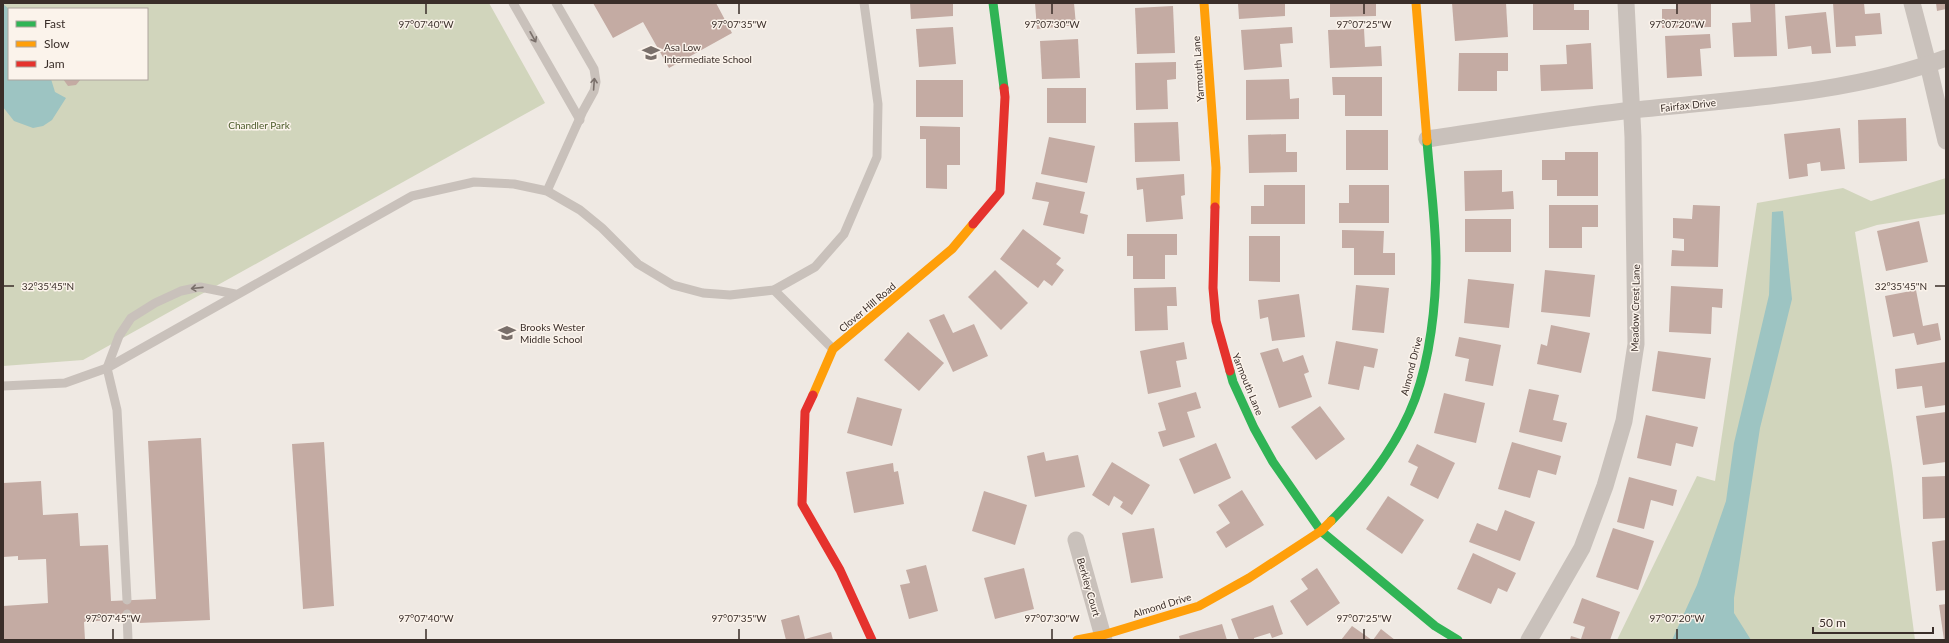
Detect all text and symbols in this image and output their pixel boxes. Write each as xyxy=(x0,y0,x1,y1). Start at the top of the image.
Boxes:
legend xyxy=(8,8,148,80)
text: Fast xyxy=(44,16,66,31)
text: 97°07'40"W xyxy=(398,18,454,30)
text: 97°07'35"W xyxy=(711,18,767,30)
text: 97°07'30"W xyxy=(1024,18,1080,30)
text: 97°07'25"W xyxy=(1336,18,1392,30)
text: 97°07'20"W xyxy=(1649,18,1705,30)
one-way arrow xyxy=(529,31,537,43)
text: Slow xyxy=(44,36,70,51)
street label: Yarmouth Lane xyxy=(1190,36,1206,102)
place label: Asa Low Intermediate School xyxy=(664,41,752,65)
school or university icon: Asa Low Intermediate School xyxy=(641,43,661,63)
text: Jam xyxy=(44,56,65,71)
one-way arrow xyxy=(591,78,598,91)
street label: Fairfax Drive xyxy=(1660,96,1716,114)
park label: Chandler Park xyxy=(228,119,291,131)
street label: Meadow Crest Lane xyxy=(1628,264,1642,352)
text: 32°35'45"N xyxy=(22,280,74,292)
street label: Clover Hill Road xyxy=(836,280,898,334)
text: 32°35'45"N xyxy=(1875,280,1927,292)
one-way arrow xyxy=(191,285,204,292)
place label: Brooks Wester Middle School xyxy=(520,321,585,345)
school or university icon: Brooks Wester Middle School xyxy=(497,323,517,343)
street label: Almond Drive xyxy=(1398,335,1424,397)
street label: Yarmouth Lane xyxy=(1230,351,1266,417)
street label: Berkley Court xyxy=(1075,556,1103,618)
street label: Almond Drive xyxy=(1131,590,1193,620)
scale bar xyxy=(1813,609,1933,635)
text: 97°07'45"W xyxy=(85,612,141,624)
text: 97°07'40"W xyxy=(398,612,454,624)
text: 97°07'35"W xyxy=(711,612,767,624)
text: 97°07'30"W xyxy=(1024,612,1080,624)
text: 97°07'25"W xyxy=(1336,612,1392,624)
text: 97°07'20"W xyxy=(1649,612,1705,624)
text: 50 m xyxy=(1819,615,1846,630)

